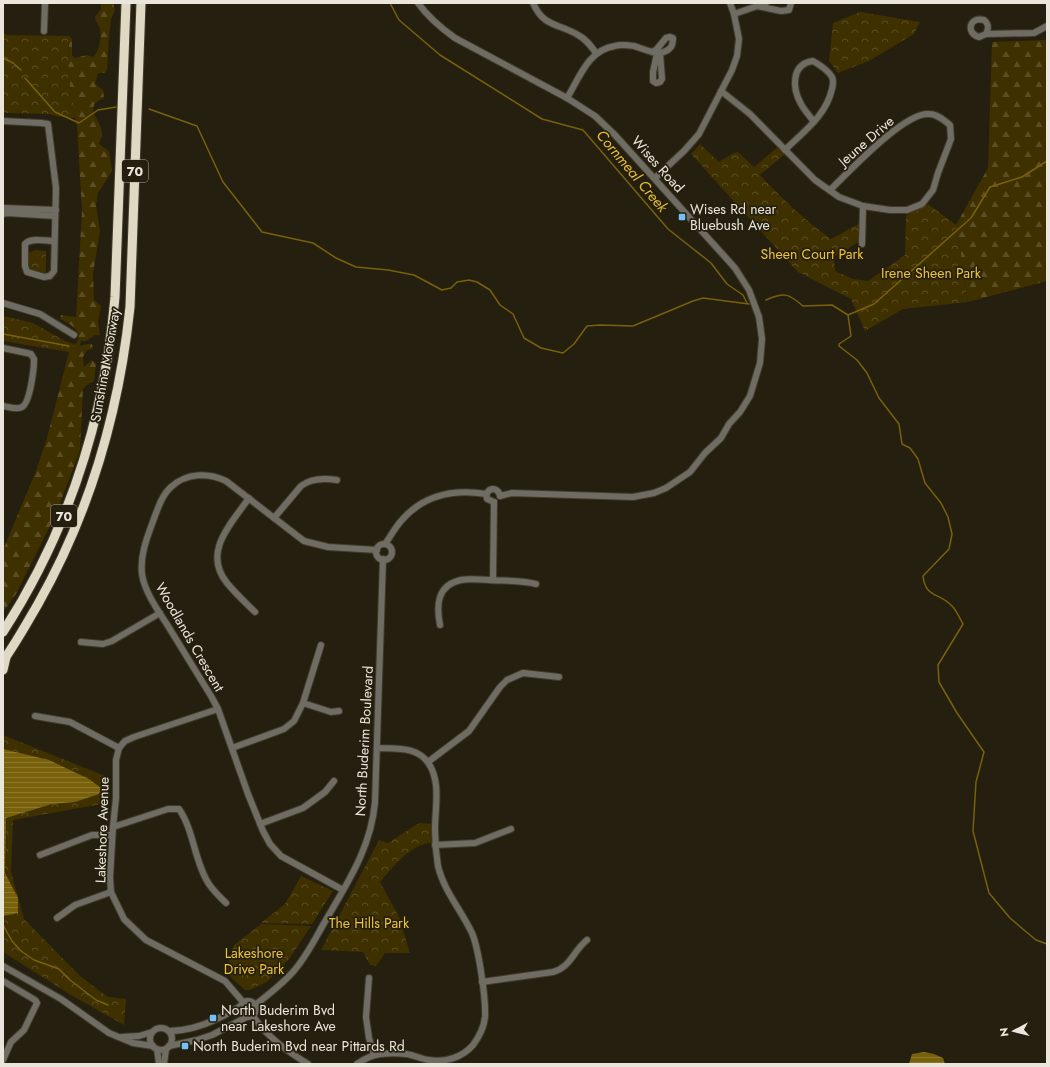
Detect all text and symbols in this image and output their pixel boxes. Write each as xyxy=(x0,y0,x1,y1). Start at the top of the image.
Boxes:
street label: Jeune Drive xyxy=(832,111,898,172)
water label: Cornmeal Creek xyxy=(591,125,673,217)
street label: Wises Road xyxy=(627,131,689,197)
road number: 70 xyxy=(122,160,148,182)
place label: Wises Rd near Bluebush Ave xyxy=(690,199,777,235)
marker: Wises Rd near Bluebush Ave xyxy=(677,212,687,222)
park label: Sheen Court Park xyxy=(761,244,864,264)
park label: Irene Sheen Park xyxy=(881,263,982,283)
street label: Sunshine Motorway xyxy=(85,306,125,424)
road number: 70 xyxy=(51,505,77,527)
street label: Woodlands Crescent xyxy=(151,579,230,696)
street label: North Buderim Boulevard xyxy=(350,665,378,817)
street label: Lakeshore Avenue xyxy=(90,776,114,884)
park label: The Hills Park xyxy=(329,913,410,933)
park label: Lakeshore Drive Park xyxy=(224,943,285,979)
place label: North Buderim Bvd near Lakeshore Ave xyxy=(221,1000,336,1036)
north arrow xyxy=(994,1011,1034,1051)
marker: North Buderim Bvd near Lakeshore Ave xyxy=(208,1013,218,1023)
text: N xyxy=(996,1027,1013,1038)
place label: North Buderim Bvd near Pittards Rd xyxy=(193,1036,405,1056)
marker: North Buderim Bvd near Pittards Rd xyxy=(180,1041,190,1051)

